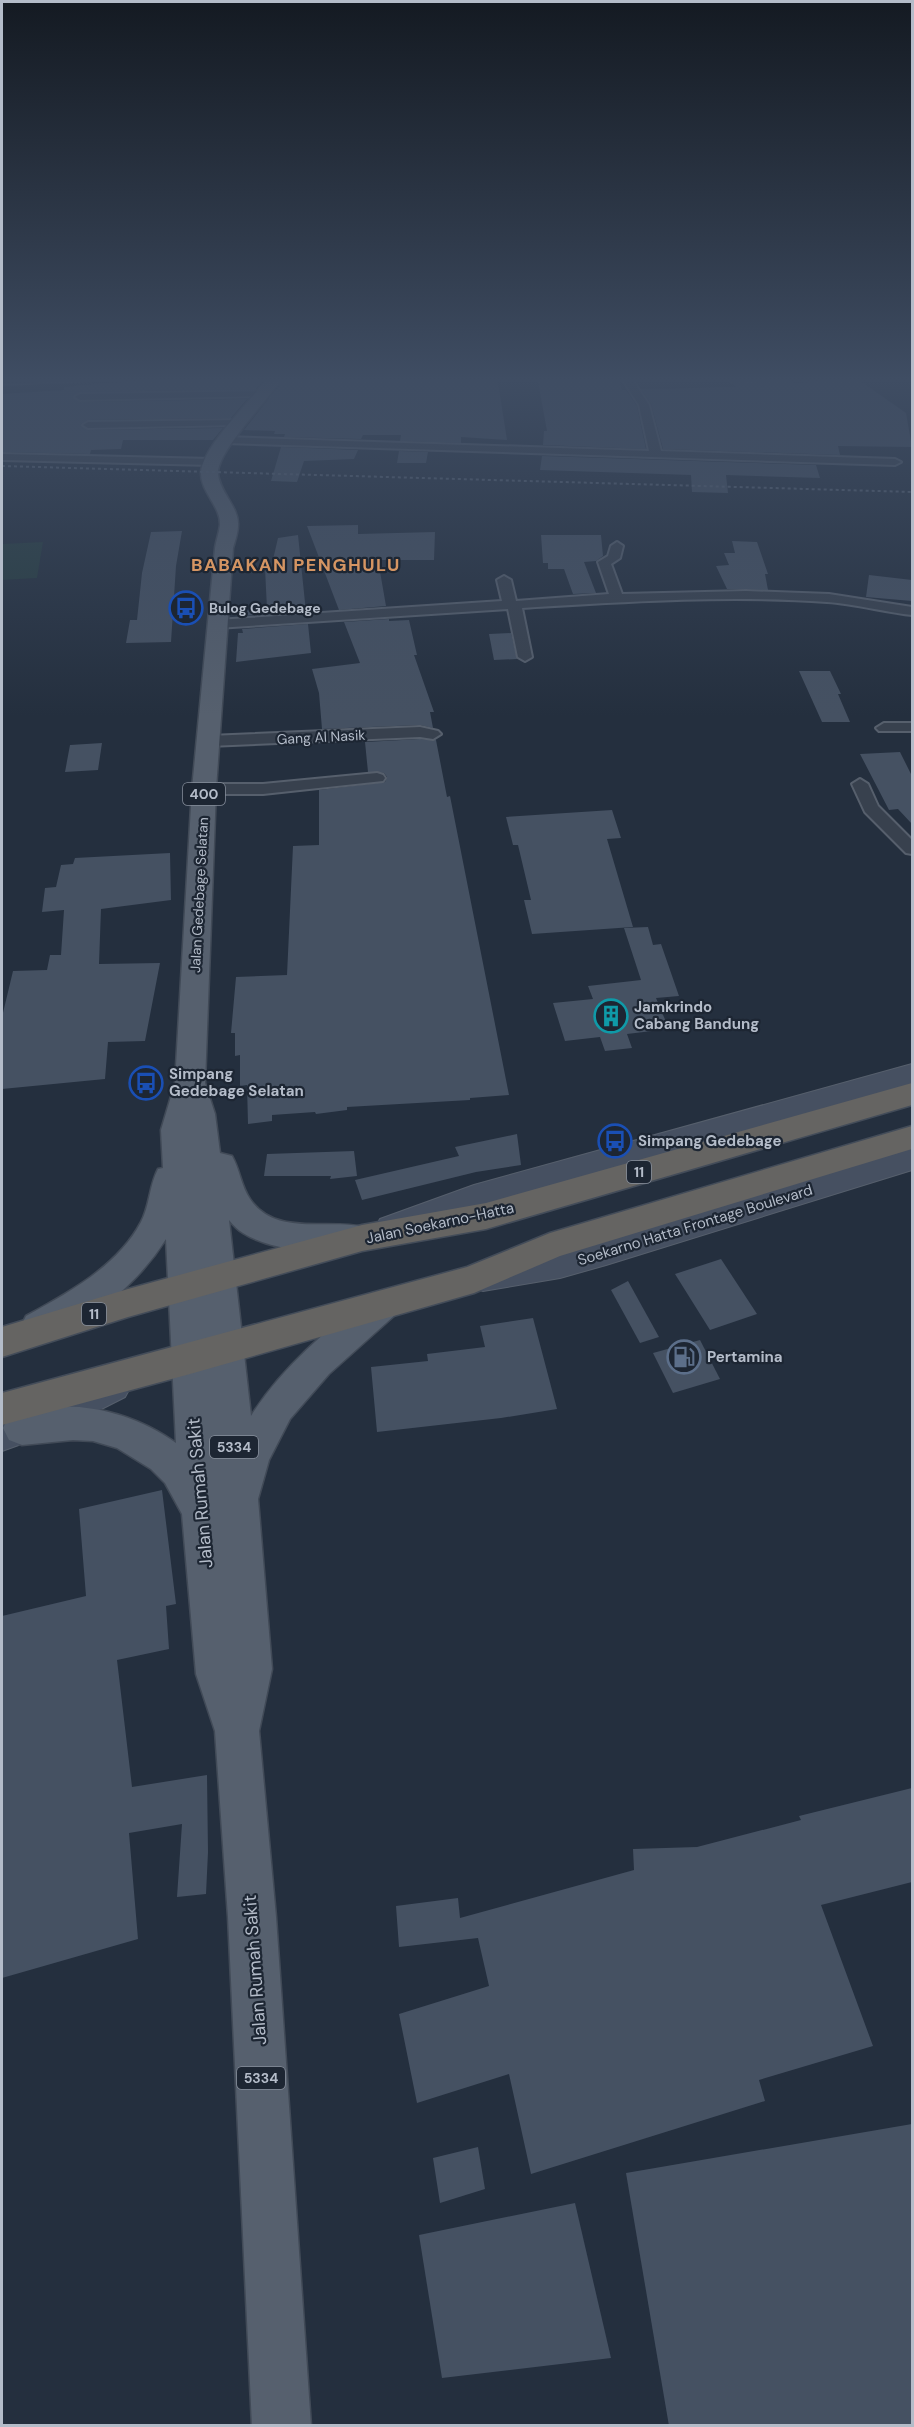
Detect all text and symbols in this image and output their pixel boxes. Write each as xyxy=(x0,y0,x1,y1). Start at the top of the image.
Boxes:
district label: BABAKAN PENGHULU xyxy=(191,553,401,577)
bus stop icon: Bulog Gedebage xyxy=(168,590,204,626)
place label: Bulog Gedebage xyxy=(209,599,321,617)
street label: Gang Al Nasik xyxy=(276,726,366,748)
road number: 400 xyxy=(183,783,225,805)
street label: Jalan Gedebage Selatan xyxy=(186,817,212,973)
place label: Jamkrindo Cabang Bandung xyxy=(634,997,759,1034)
building icon: Jamkrindo Cabang Bandung xyxy=(593,998,629,1034)
place label: Simpang Gedebage Selatan xyxy=(169,1064,304,1101)
bus stop icon: Simpang Gedebage Selatan xyxy=(128,1065,164,1101)
bus stop icon: Simpang Gedebage xyxy=(597,1123,633,1159)
place label: Simpang Gedebage xyxy=(638,1131,781,1151)
road number: 11 xyxy=(627,1161,651,1183)
street label: Soekarno Hatta Frontage Boulevard xyxy=(575,1180,815,1270)
street label: Jalan Soekarno-Hatta xyxy=(364,1198,516,1248)
road number: 11 xyxy=(82,1303,106,1325)
fuel station icon: Pertamina xyxy=(666,1339,702,1375)
place label: Pertamina xyxy=(707,1347,783,1367)
street label: Jalan Rumah Sakit xyxy=(181,1417,219,1569)
road number: 5334 xyxy=(210,1436,258,1458)
street label: Jalan Rumah Sakit xyxy=(238,1894,272,2046)
road number: 5334 xyxy=(237,2067,285,2089)

